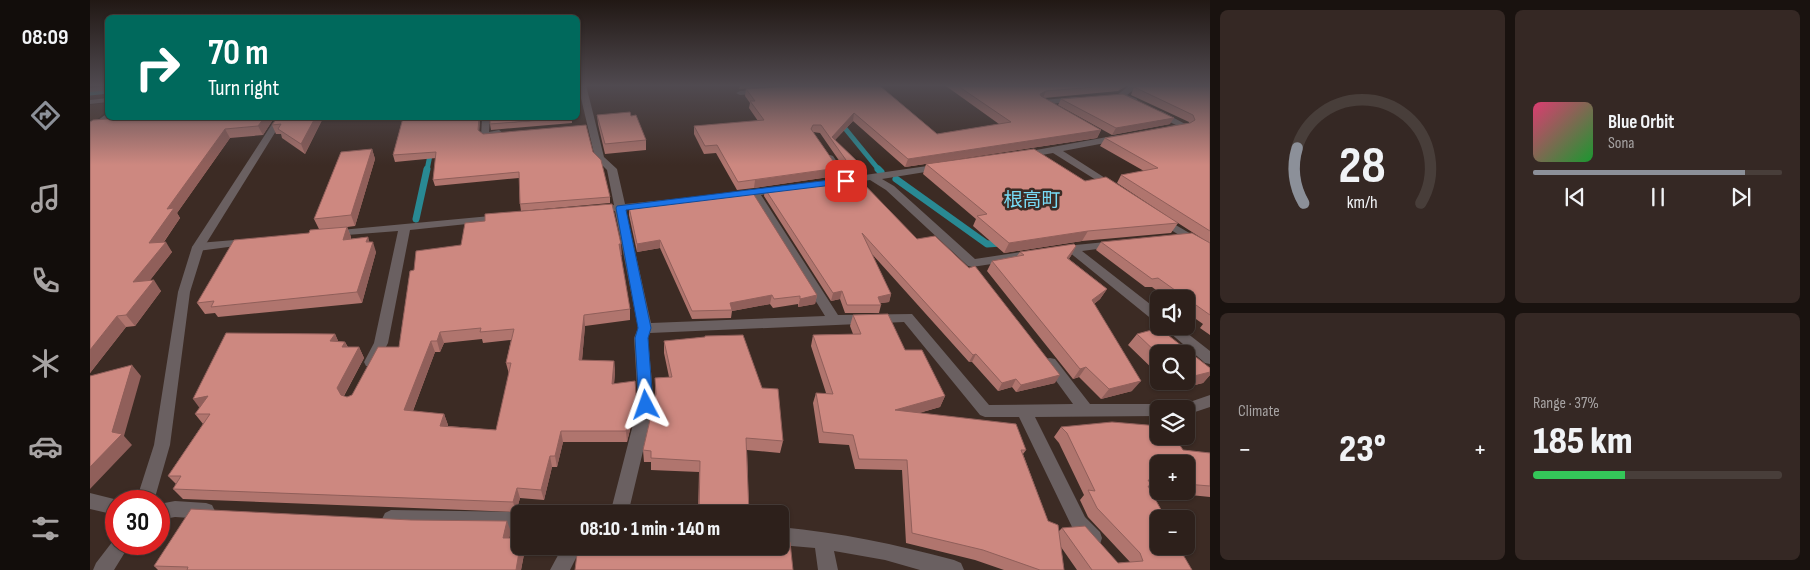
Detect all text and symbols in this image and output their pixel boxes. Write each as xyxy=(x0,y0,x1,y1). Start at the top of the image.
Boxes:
text: 08:09 xyxy=(22,24,68,51)
text: 70 m xyxy=(208,32,268,75)
icon: right xyxy=(125,35,190,100)
text: Turn right xyxy=(208,75,279,102)
icon: directions xyxy=(28,98,63,133)
text: Blue Orbit xyxy=(1608,111,1674,134)
text: Sona xyxy=(1608,134,1635,153)
text: 28 xyxy=(1339,135,1386,198)
pin xyxy=(825,160,867,202)
icon: arrive xyxy=(832,167,860,195)
icon: music xyxy=(28,181,63,216)
icon: previous xyxy=(1561,183,1589,211)
icon: pause xyxy=(1644,183,1672,211)
icon: next xyxy=(1727,183,1755,211)
district label: 根高町 xyxy=(1003,189,1061,212)
text: km/h xyxy=(1347,192,1378,213)
icon: phone xyxy=(28,263,63,298)
map controls xyxy=(1150,290,1195,555)
button: sound xyxy=(1150,290,1195,335)
button: search xyxy=(1150,345,1195,390)
icon: climate xyxy=(28,346,63,381)
position arrow xyxy=(619,378,671,430)
text: Range · 37% xyxy=(1533,394,1599,413)
button: layers xyxy=(1150,400,1195,445)
text: Climate xyxy=(1238,402,1280,421)
text: 185 km xyxy=(1533,419,1633,464)
text: 23° xyxy=(1339,427,1386,472)
icon: car xyxy=(28,429,63,464)
text: − xyxy=(1238,433,1252,466)
text: + xyxy=(1473,433,1487,466)
button: + xyxy=(1150,455,1195,500)
speed limit sign: 30 xyxy=(105,490,170,555)
button: − xyxy=(1150,510,1195,555)
icon: filters xyxy=(28,511,63,546)
text: 08:10 · 1 min · 140 m xyxy=(580,518,720,541)

